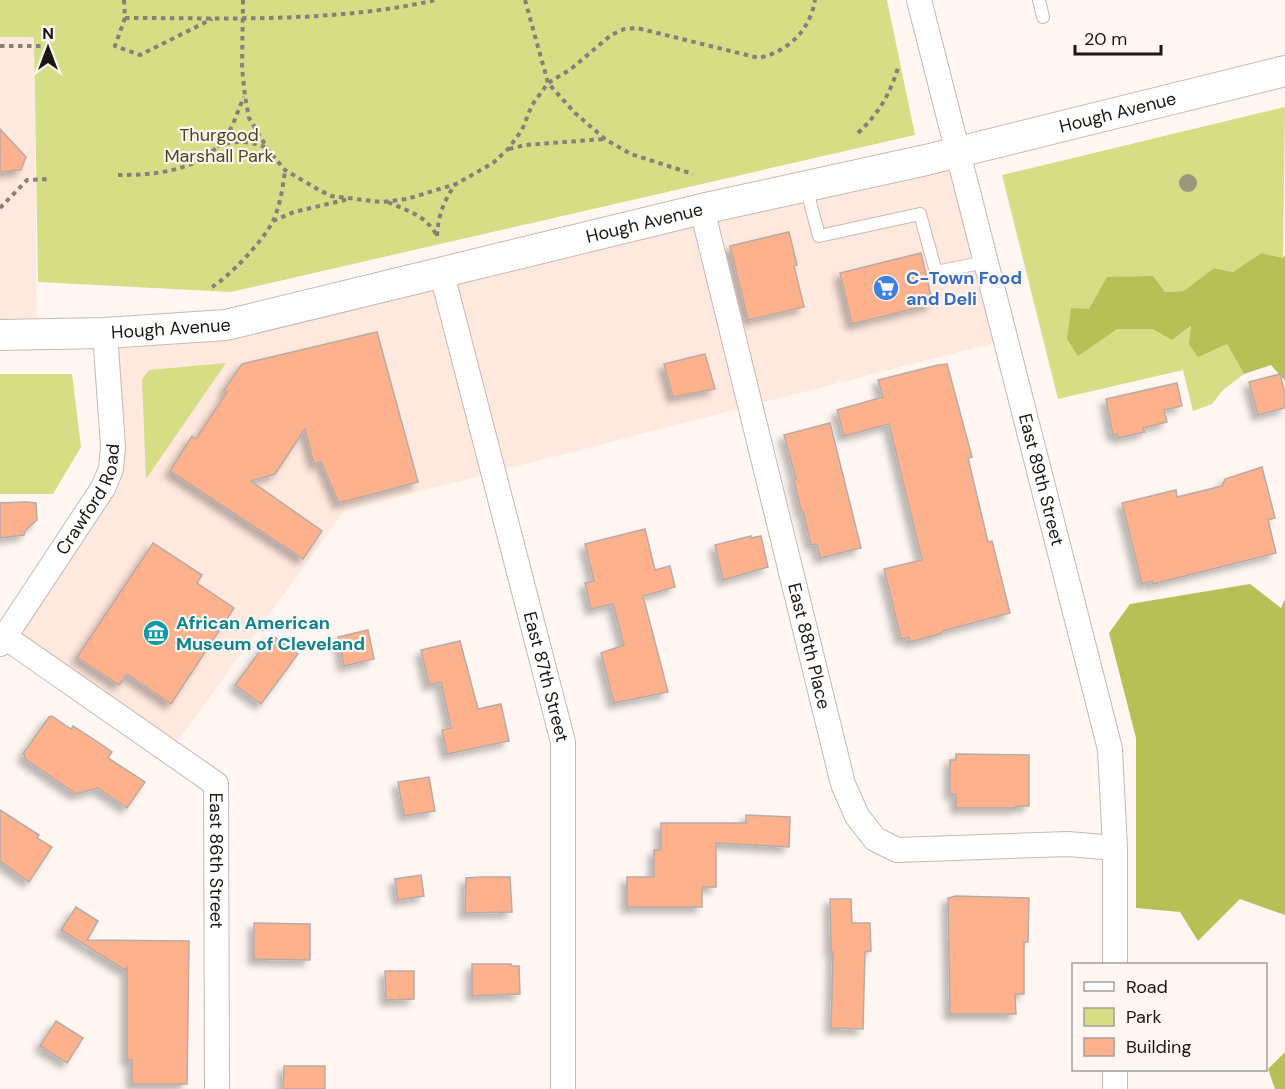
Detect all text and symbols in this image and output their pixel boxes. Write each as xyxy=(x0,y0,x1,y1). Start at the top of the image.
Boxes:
north arrow xyxy=(18,18,78,78)
scale bar xyxy=(1075,18,1160,56)
text: N xyxy=(42,23,54,44)
text: 20 m xyxy=(1084,27,1127,51)
street label: Hough Avenue xyxy=(1057,86,1179,139)
park label: Thurgood Marshall Park xyxy=(164,123,274,168)
street label: Hough Avenue xyxy=(583,197,705,249)
place label: C-Town Food and Deli xyxy=(906,266,1022,311)
supermarket icon: C-Town Food and Deli xyxy=(871,273,901,303)
street label: Hough Avenue xyxy=(110,313,231,345)
street label: East 89th Street xyxy=(1013,411,1070,548)
street label: Crawford Road xyxy=(50,443,125,560)
street label: East 88th Place xyxy=(782,580,836,712)
street label: East 87th Street xyxy=(518,609,575,745)
place label: African American Museum of Cleveland xyxy=(176,611,365,656)
museum icon: African American Museum of Cleveland xyxy=(141,618,171,648)
street label: East 86th Street xyxy=(204,793,228,929)
legend xyxy=(1072,963,1267,1071)
text: Road xyxy=(1126,975,1168,999)
text: Park xyxy=(1126,1005,1162,1029)
text: Building xyxy=(1126,1035,1191,1059)

